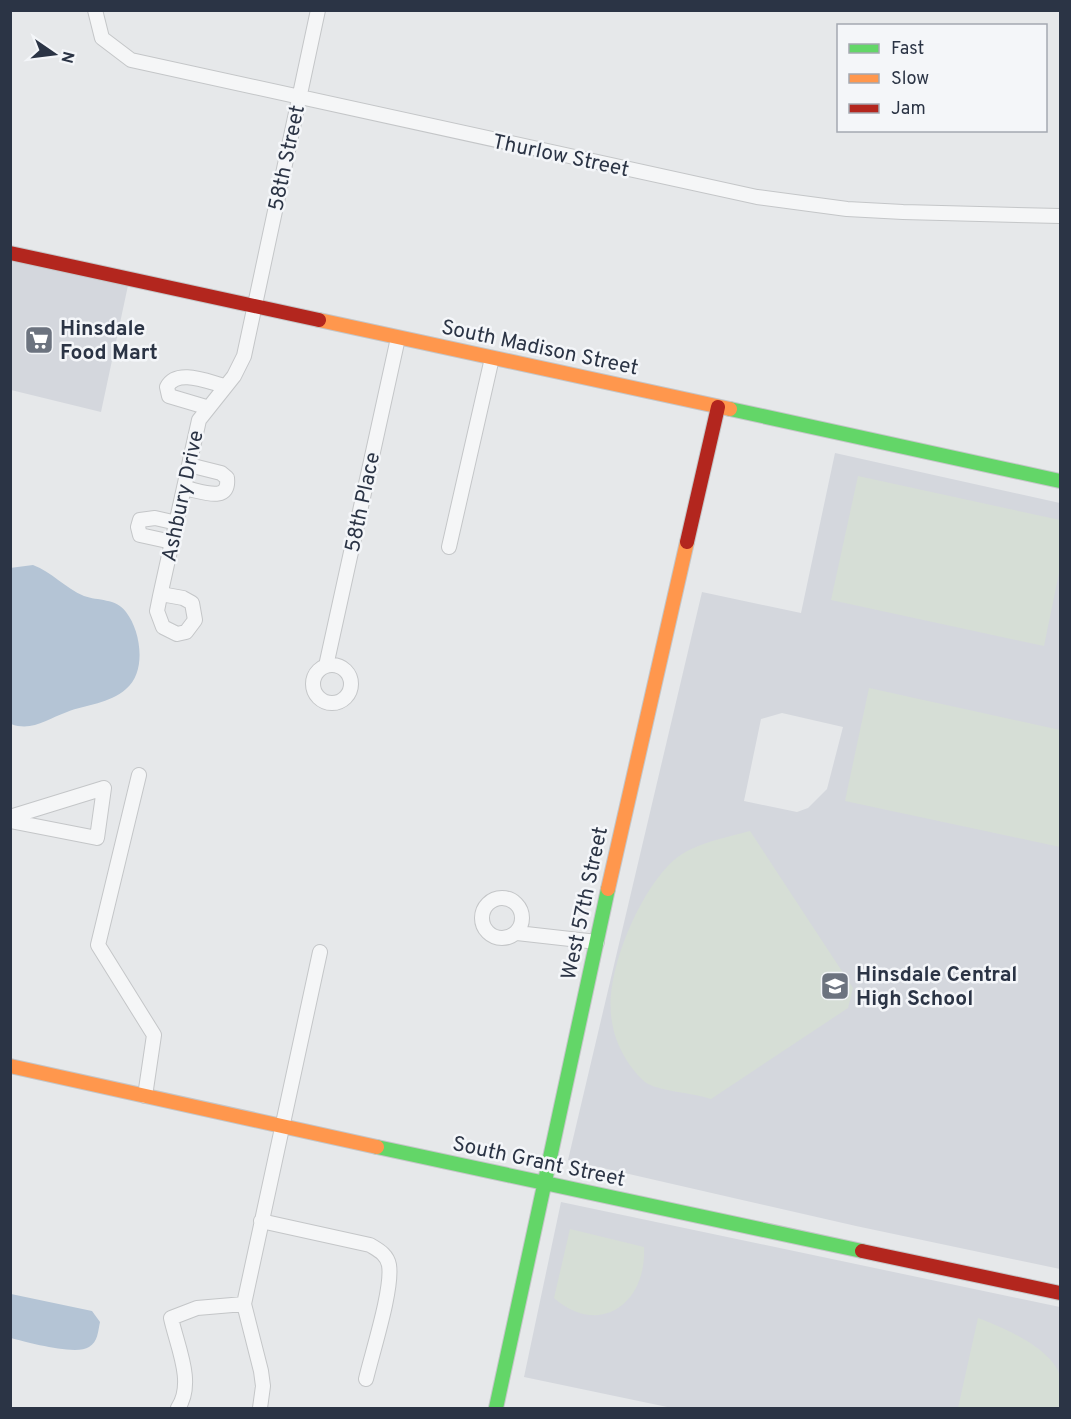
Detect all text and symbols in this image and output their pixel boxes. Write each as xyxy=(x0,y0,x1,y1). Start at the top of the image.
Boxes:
north arrow xyxy=(24,24,84,84)
legend xyxy=(837,24,1047,132)
text: Fast xyxy=(891,38,924,61)
text: N xyxy=(56,49,78,65)
text: Slow xyxy=(891,68,929,91)
text: Jam xyxy=(891,98,926,121)
street label: 58th Street xyxy=(263,103,312,214)
street label: Thurlow Street xyxy=(490,129,631,184)
street label: South Madison Street xyxy=(439,314,641,383)
place label: Hinsdale Food Mart xyxy=(60,316,158,367)
supermarket icon: Hinsdale Food Mart xyxy=(23,324,55,356)
street label: Ashbury Drive xyxy=(156,428,211,565)
street label: 58th Place xyxy=(340,450,387,555)
street label: West 57th Street xyxy=(556,824,615,982)
place label: Hinsdale Central High School xyxy=(856,962,1017,1013)
school or university icon: Hinsdale Central High School xyxy=(819,970,851,1002)
street label: South Grant Street xyxy=(450,1131,627,1194)

